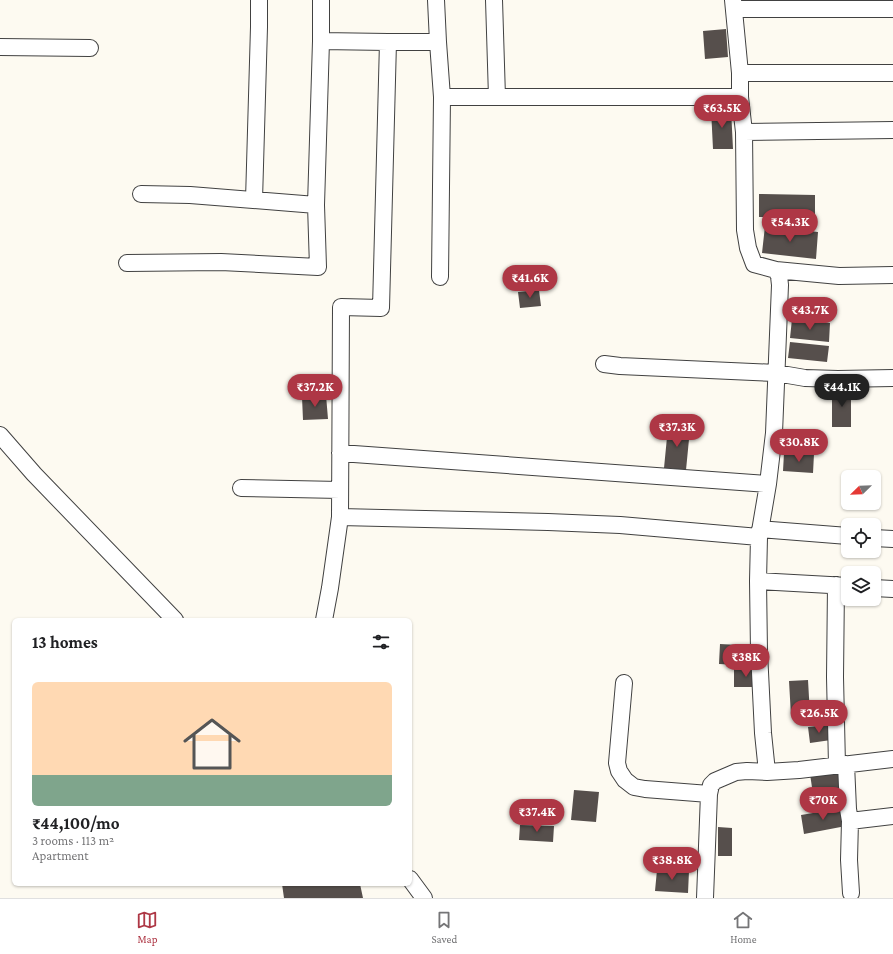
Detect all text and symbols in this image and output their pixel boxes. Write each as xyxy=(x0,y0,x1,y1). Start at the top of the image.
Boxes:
pin: ₹63.5K xyxy=(689,95,755,129)
text: ₹63.5K xyxy=(703,100,741,115)
pin: ₹54.3K xyxy=(757,209,823,243)
text: ₹54.3K xyxy=(771,214,809,229)
pin: ₹41.6K xyxy=(497,265,563,299)
text: ₹41.6K xyxy=(511,270,549,285)
pin: ₹43.7K xyxy=(777,297,843,331)
text: ₹43.7K xyxy=(791,302,829,317)
pin: ₹37.2K xyxy=(282,374,348,408)
pin: ₹44.1K xyxy=(809,374,875,408)
text: ₹37.2K xyxy=(296,379,334,394)
text: ₹44.1K xyxy=(823,379,861,394)
pin: ₹37.3K xyxy=(644,414,710,448)
text: ₹37.3K xyxy=(659,419,695,434)
pin: ₹30.8K xyxy=(766,429,832,463)
text: ₹30.8K xyxy=(779,434,819,449)
north arrow xyxy=(841,470,881,510)
map controls xyxy=(841,470,881,606)
button: locate xyxy=(841,518,881,558)
button: layers xyxy=(841,566,881,606)
icon: filters xyxy=(370,631,392,653)
text: 13 homes xyxy=(32,633,98,652)
pin: ₹38K xyxy=(722,644,770,678)
text: ₹38K xyxy=(732,649,760,664)
pin: ₹26.5K xyxy=(786,700,852,734)
text: ₹26.5K xyxy=(800,705,838,720)
icon: home xyxy=(176,708,248,780)
pin: ₹70K xyxy=(799,787,847,821)
text: ₹70K xyxy=(809,792,837,807)
pin: ₹37.4K xyxy=(504,799,570,833)
text: ₹37.4K xyxy=(518,804,556,819)
text: ₹44,100/mo xyxy=(32,814,120,833)
text: 3 rooms · 113 m² xyxy=(32,833,114,848)
pin: ₹38.8K xyxy=(639,847,705,881)
text: Apartment xyxy=(32,848,89,863)
text: ₹38.8K xyxy=(652,852,692,867)
tab: Map xyxy=(136,909,158,945)
tab: Saved xyxy=(431,909,457,945)
tab: Home xyxy=(730,909,757,945)

